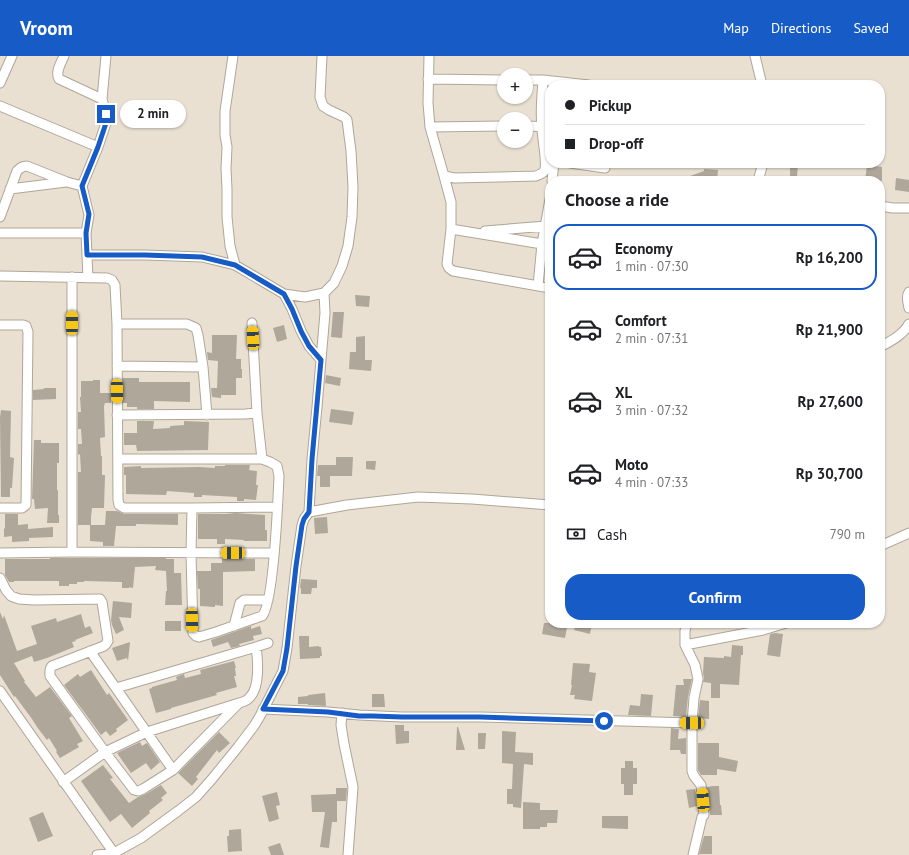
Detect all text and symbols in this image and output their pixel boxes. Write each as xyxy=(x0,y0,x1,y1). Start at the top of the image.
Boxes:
text: Vroom xyxy=(20,16,73,40)
text: Map xyxy=(723,19,749,37)
text: Directions xyxy=(771,19,831,37)
text: Saved xyxy=(853,19,889,37)
map controls xyxy=(497,68,533,148)
button: + xyxy=(497,68,533,104)
text: Pickup xyxy=(589,96,632,115)
callout: 2 min xyxy=(120,100,186,128)
route end xyxy=(97,105,115,123)
text: 2 min xyxy=(137,105,169,122)
button: − xyxy=(497,112,533,148)
text: Drop-off xyxy=(589,134,643,153)
text: Choose a ride xyxy=(565,188,669,211)
icon: car xyxy=(567,239,603,275)
text: Economy xyxy=(615,239,673,258)
text: Rp 16,200 xyxy=(796,248,863,267)
text: 1 min · 07:30 xyxy=(615,258,688,275)
car xyxy=(66,311,78,335)
icon: car xyxy=(567,311,603,347)
text: Comfort xyxy=(615,311,667,330)
text: Rp 21,900 xyxy=(796,320,863,339)
car xyxy=(246,326,260,350)
text: 2 min · 07:31 xyxy=(615,330,688,347)
car xyxy=(111,379,123,403)
icon: car xyxy=(567,383,603,419)
text: XL xyxy=(615,383,632,402)
text: Rp 27,600 xyxy=(798,392,863,411)
text: 3 min · 07:32 xyxy=(615,402,688,419)
icon: car xyxy=(567,455,603,491)
text: Moto xyxy=(615,455,648,474)
text: Rp 30,700 xyxy=(796,464,863,483)
text: 4 min · 07:33 xyxy=(615,474,688,491)
icon: cash xyxy=(565,523,587,545)
text: Cash xyxy=(597,525,627,544)
text: 790 m xyxy=(830,526,865,543)
car xyxy=(221,547,245,559)
button: Confirm xyxy=(565,574,865,620)
car xyxy=(186,608,198,632)
route start xyxy=(595,712,613,730)
car xyxy=(680,717,704,729)
car xyxy=(696,788,710,812)

